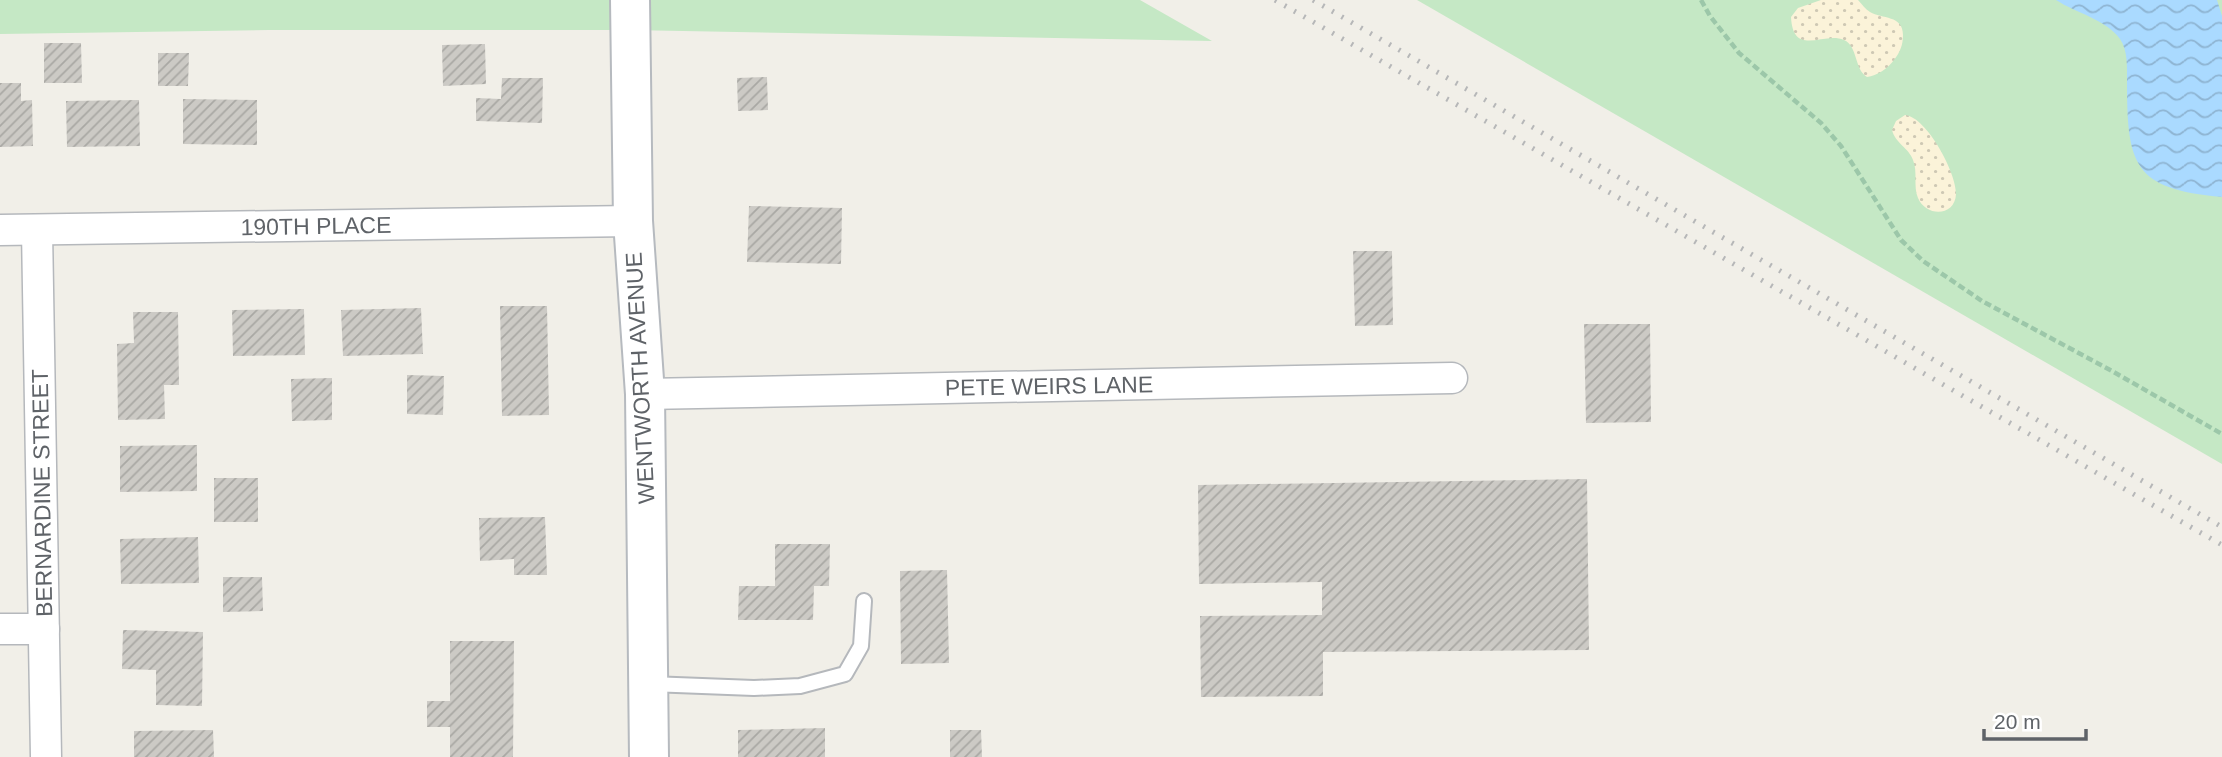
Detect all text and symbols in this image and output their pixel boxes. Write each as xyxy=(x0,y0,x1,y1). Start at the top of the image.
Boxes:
street label: 190TH PLACE xyxy=(240,212,392,240)
street label: WENTWORTH AVENUE xyxy=(620,251,660,505)
street label: BERNARDINE STREET xyxy=(27,369,57,617)
street label: PETE WEIRS LANE xyxy=(945,371,1153,401)
scale bar xyxy=(1984,698,2086,742)
text: 20 m xyxy=(1994,710,2041,733)

